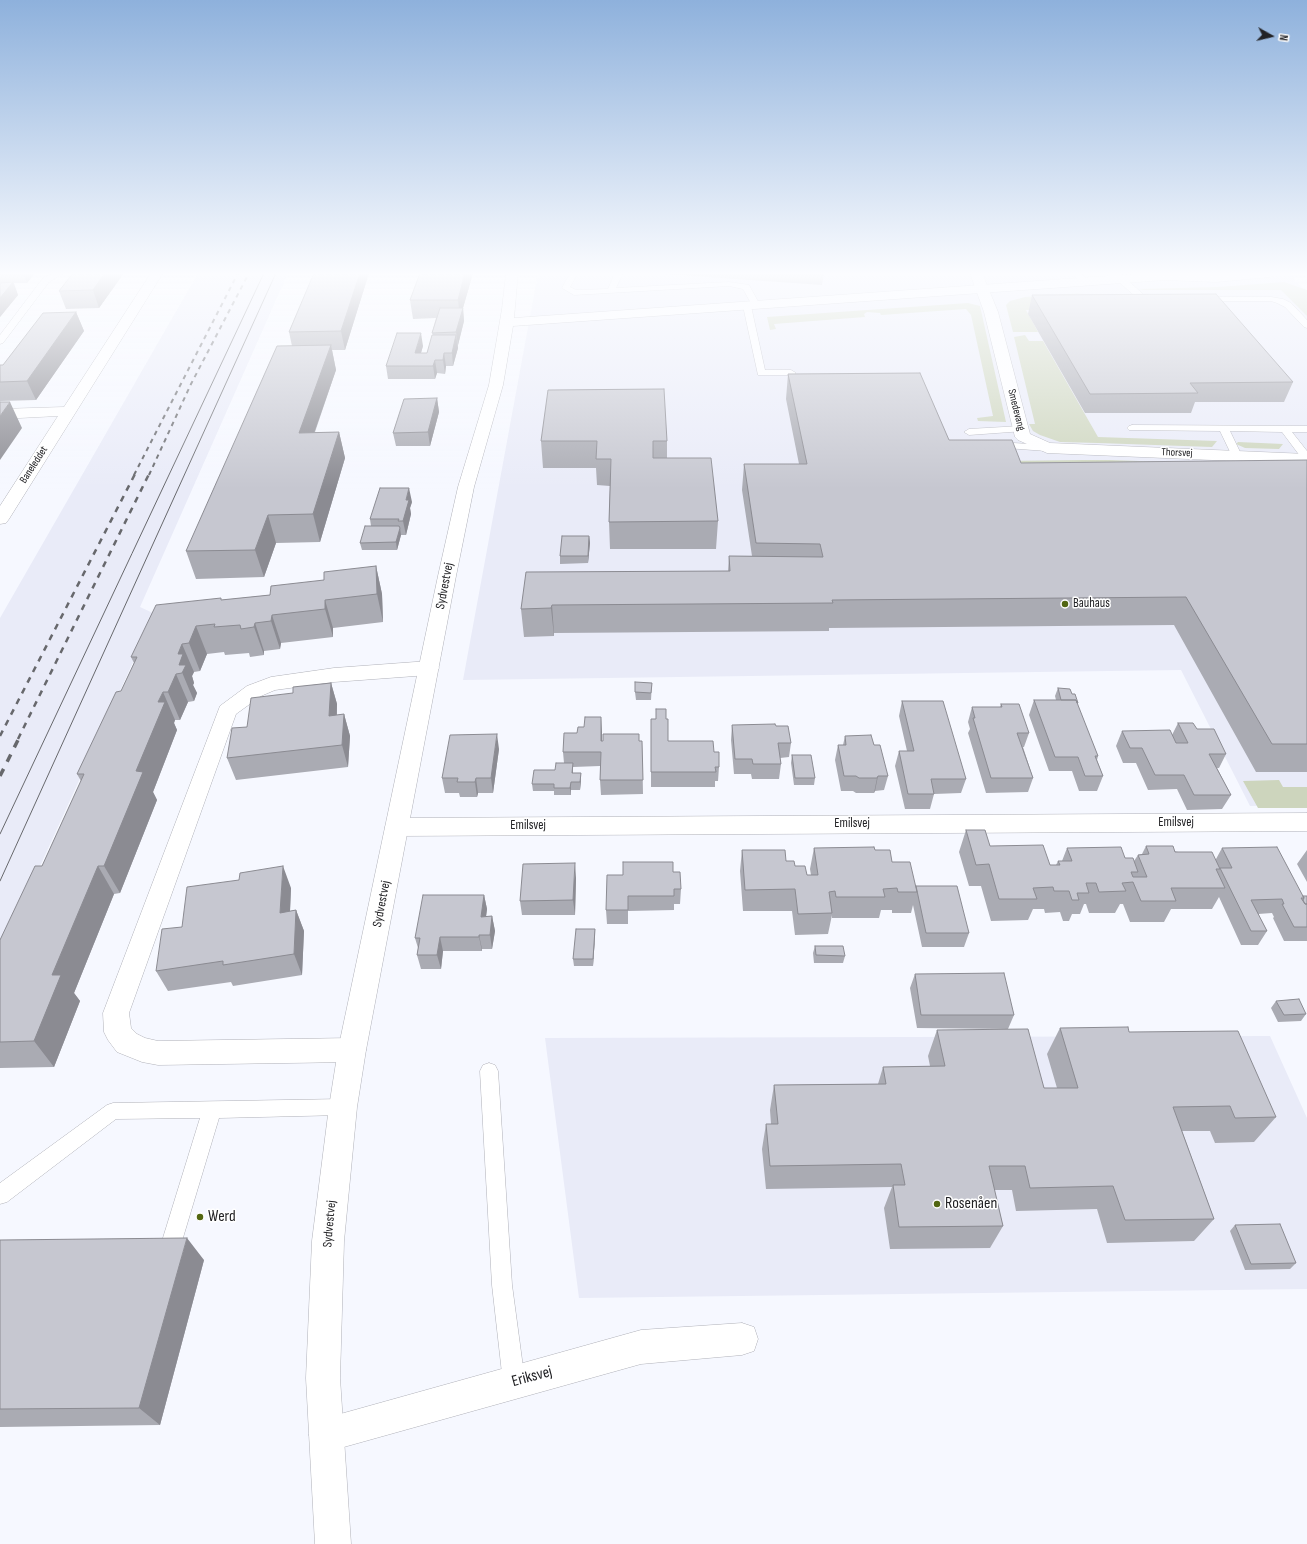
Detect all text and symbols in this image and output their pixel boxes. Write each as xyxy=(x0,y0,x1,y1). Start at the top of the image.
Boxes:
north arrow xyxy=(1251,16,1291,56)
text: N xyxy=(1277,34,1290,42)
street label: Smedevang xyxy=(1004,388,1028,432)
street label: Baneleddet xyxy=(17,444,51,486)
street label: Thorsvej xyxy=(1161,446,1193,460)
street label: Sydvestvej xyxy=(433,561,457,611)
place label: Bauhaus xyxy=(1073,596,1110,612)
marker: Bauhaus xyxy=(1060,599,1070,609)
street label: Emilsvej xyxy=(1158,815,1194,831)
street label: Emilsvej xyxy=(834,816,870,832)
street label: Emilsvej xyxy=(510,818,546,834)
street label: Sydvestvej xyxy=(370,879,394,929)
place label: Rosenåen xyxy=(945,1194,997,1214)
marker: Rosenåen xyxy=(932,1199,942,1209)
street label: Sydvestvej xyxy=(320,1200,340,1248)
place label: Werd xyxy=(208,1207,236,1227)
marker: Werd xyxy=(195,1212,205,1222)
street label: Eriksvej xyxy=(510,1362,554,1392)

